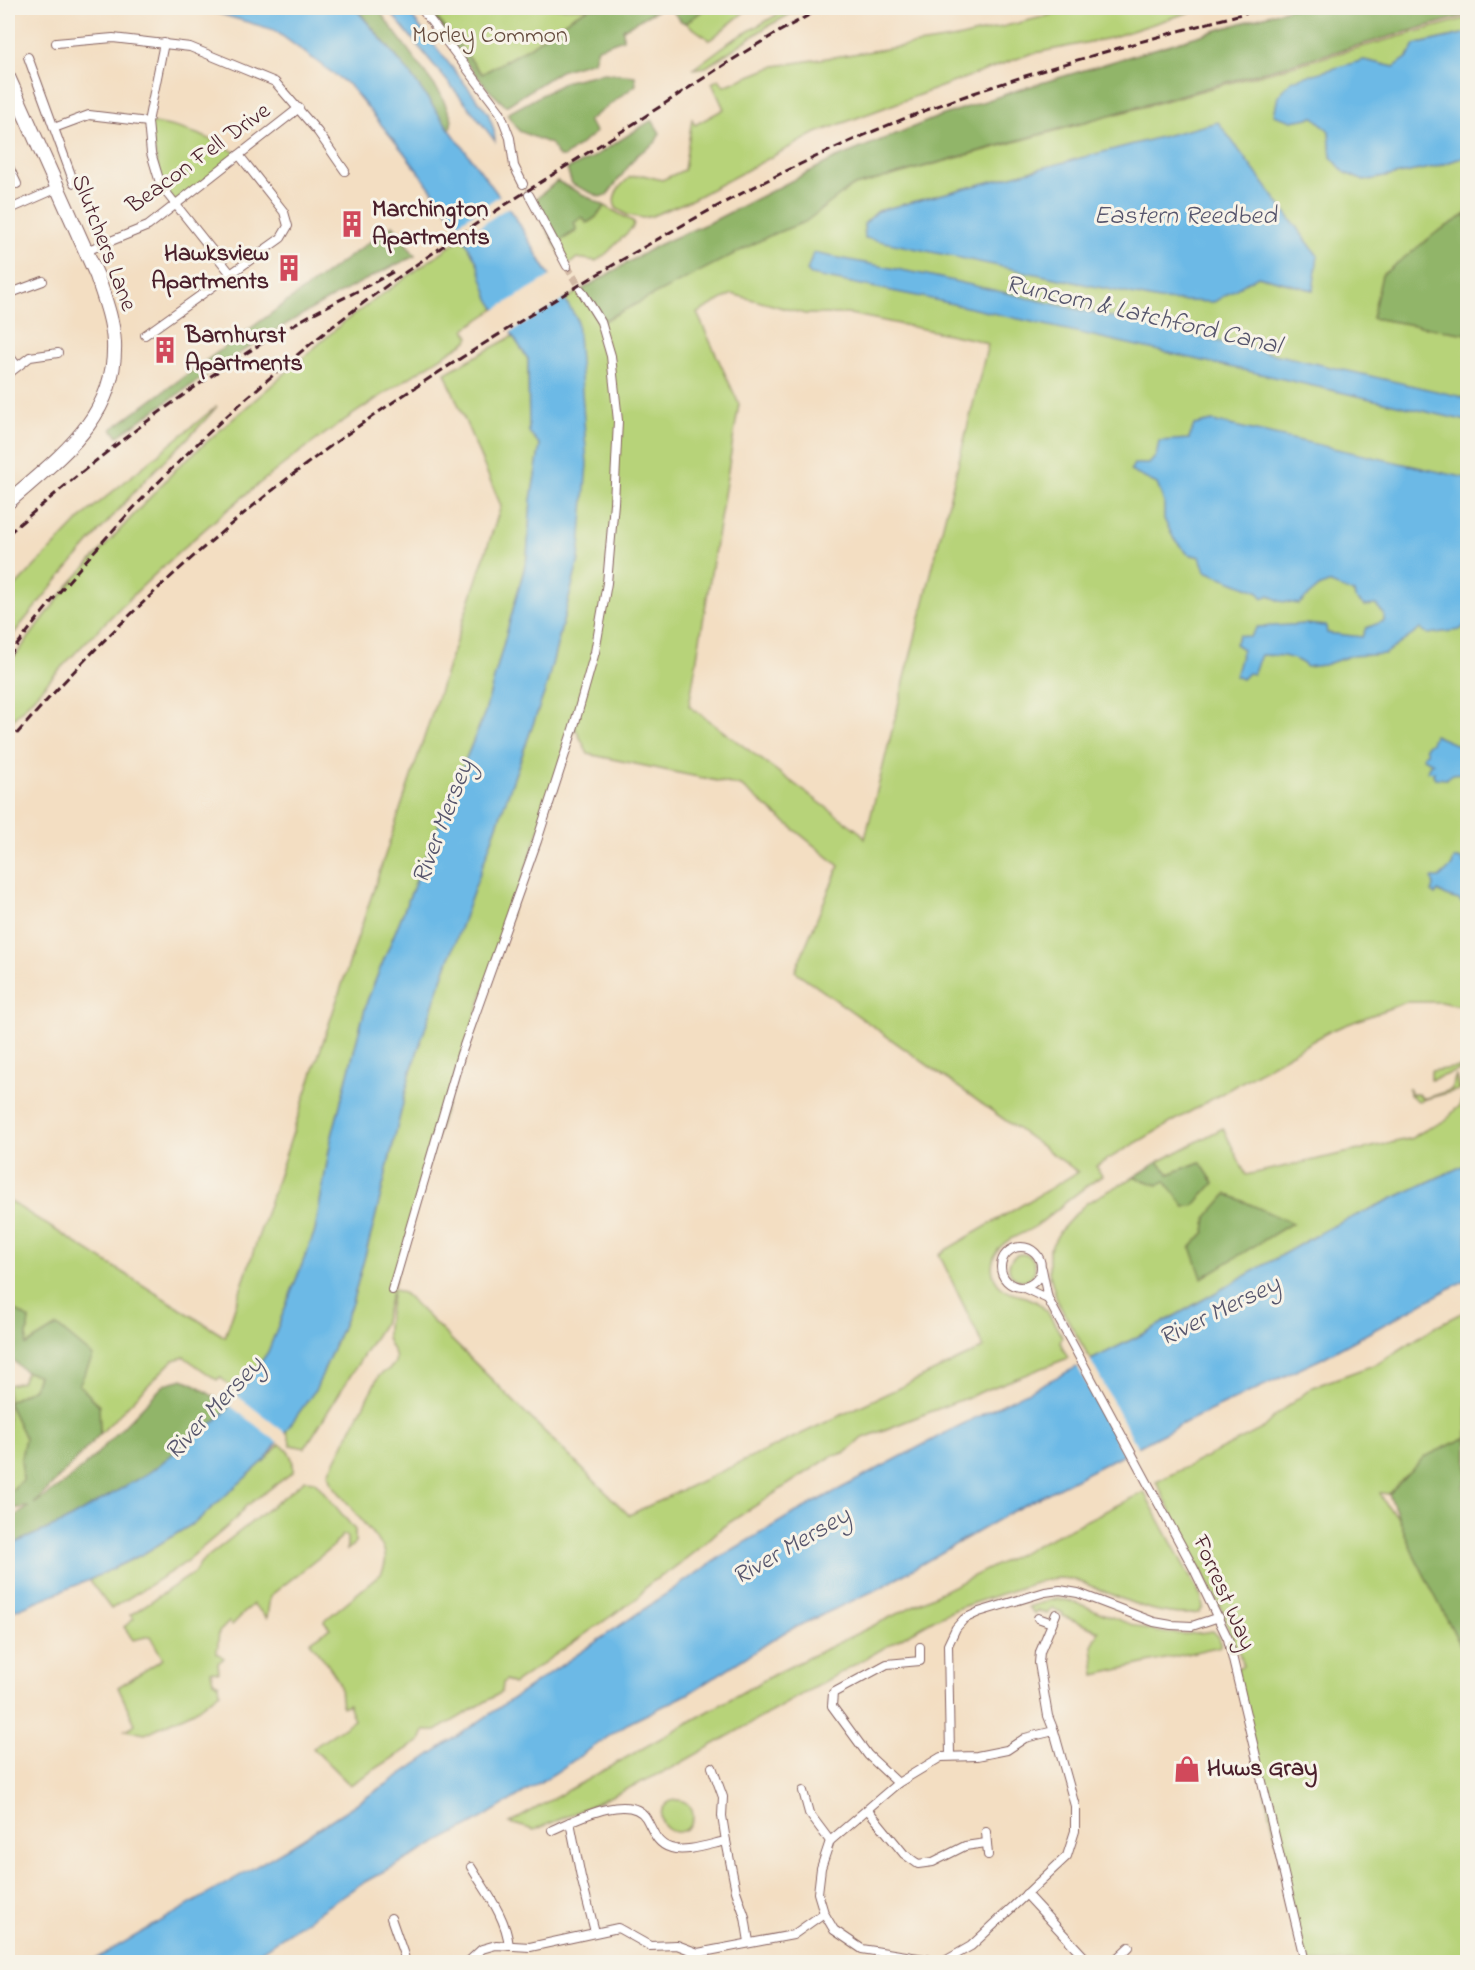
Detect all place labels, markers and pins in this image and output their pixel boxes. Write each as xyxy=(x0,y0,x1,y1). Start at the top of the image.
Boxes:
place label: Marchington Apartments xyxy=(372,193,490,256)
building icon: Marchington Apartments xyxy=(337,209,367,239)
place label: Hawksview Apartments xyxy=(151,237,269,300)
building icon: Hawksview Apartments xyxy=(274,253,304,283)
place label: Barnhurst Apartments xyxy=(184,319,303,382)
building icon: Barnhurst Apartments xyxy=(150,335,180,365)
place label: Huws Gray xyxy=(1207,1752,1317,1788)
shop icon: Huws Gray xyxy=(1172,1754,1202,1784)

